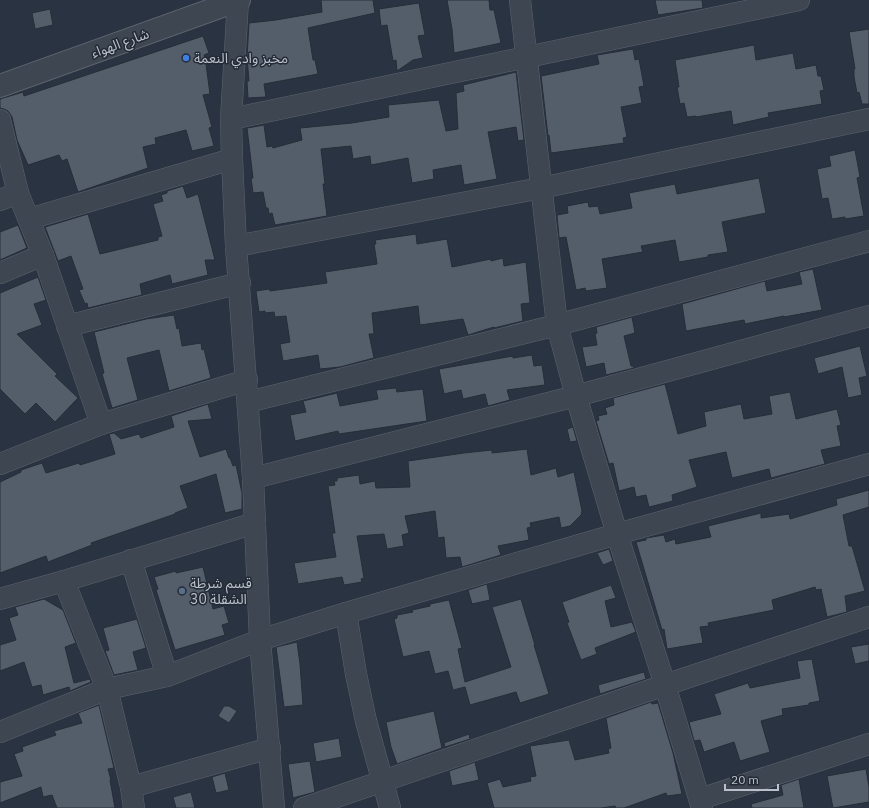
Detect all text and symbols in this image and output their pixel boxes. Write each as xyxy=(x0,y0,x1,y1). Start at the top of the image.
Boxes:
street label: شارع الهواء xyxy=(89,24,152,64)
place label: مخبز وادي النعمة xyxy=(194,49,288,69)
marker: مخبز وادي النعمة xyxy=(181,53,191,63)
place label: قسم شرطة الشقلة 30 xyxy=(190,574,252,608)
marker: قسم شرطة الشقلة 30 xyxy=(177,586,187,596)
scale bar xyxy=(725,766,778,792)
text: 20 m xyxy=(731,772,759,787)

